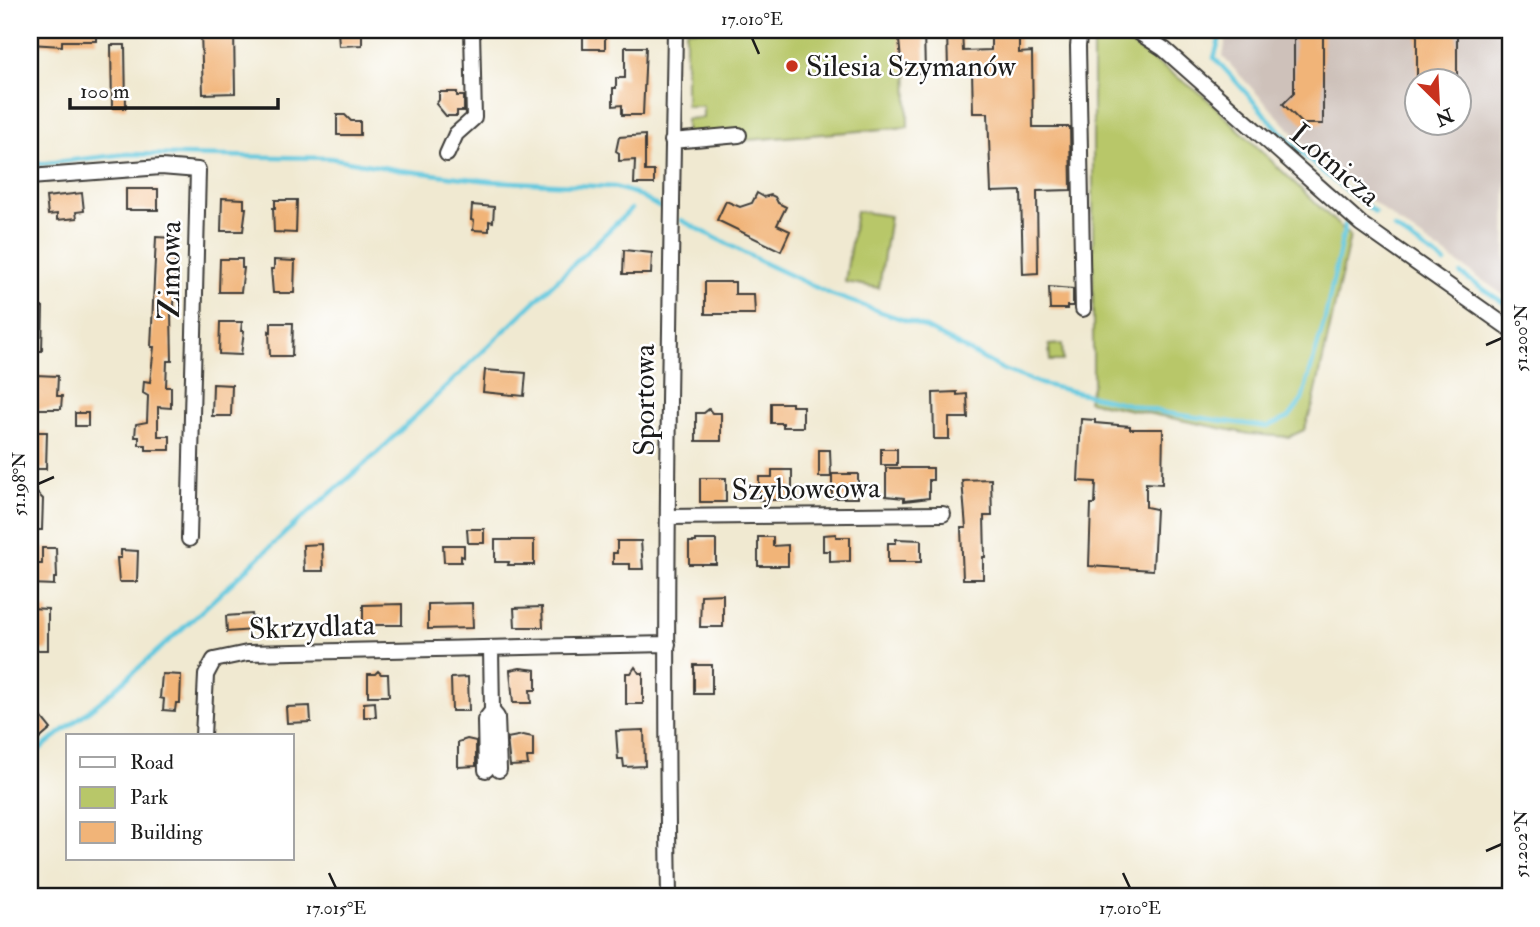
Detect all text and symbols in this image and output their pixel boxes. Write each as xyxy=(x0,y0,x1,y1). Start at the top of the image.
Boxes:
text: 17.010°E xyxy=(721,8,783,31)
place label: Silesia Szymanów xyxy=(806,48,1016,85)
marker: Silesia Szymanów xyxy=(784,58,800,74)
scale bar xyxy=(70,66,278,110)
north arrow xyxy=(1404,66,1474,136)
text: 100 m xyxy=(80,78,130,105)
text: N xyxy=(1431,102,1458,131)
street label: Lotnicza xyxy=(1282,116,1389,215)
street label: Zimowa xyxy=(151,220,189,320)
text: 51.200°N xyxy=(1510,304,1533,372)
street label: Sportowa xyxy=(626,343,663,456)
text: 51.198°N xyxy=(8,452,31,516)
street label: Szybowcowa xyxy=(731,469,881,509)
street label: Skrzydlata xyxy=(248,606,376,648)
legend xyxy=(66,734,294,860)
text: Road xyxy=(130,749,175,776)
text: Park xyxy=(130,784,168,811)
text: 51.202°N xyxy=(1510,810,1533,878)
text: Building xyxy=(130,819,203,846)
text: 17.015°E xyxy=(306,897,366,920)
text: 17.010°E xyxy=(1099,897,1161,920)

